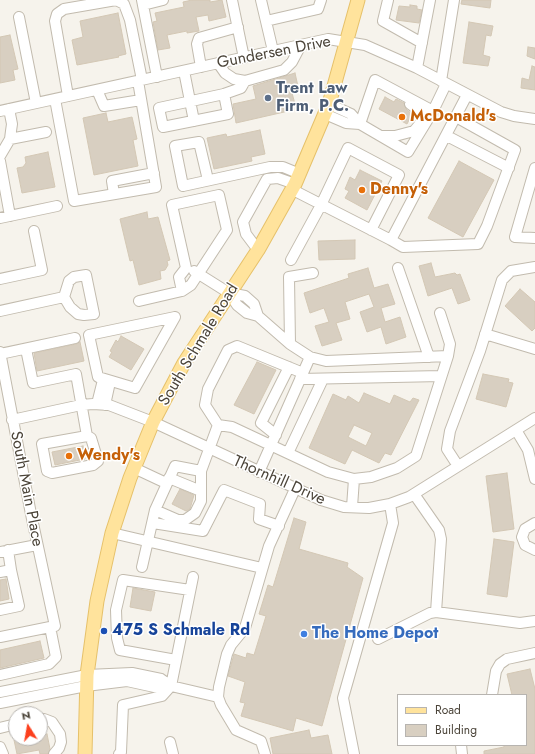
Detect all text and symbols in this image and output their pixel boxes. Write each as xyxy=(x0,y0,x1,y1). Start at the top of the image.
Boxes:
street label: Gundersen Drive xyxy=(215,33,333,73)
place label: Trent Law Firm, P.C. xyxy=(276,79,349,117)
marker: Trent Law Firm, P.C. xyxy=(263,93,273,103)
place label: McDonald's xyxy=(410,107,496,127)
marker: McDonald's xyxy=(397,112,407,122)
place label: Denny's xyxy=(370,180,428,200)
marker: Denny's xyxy=(357,185,367,195)
street label: South Schmale Road xyxy=(155,280,243,410)
street label: South Main Place xyxy=(5,430,47,548)
place label: Wendy's xyxy=(77,446,140,466)
marker: Wendy's xyxy=(64,451,74,461)
street label: Thornhill Drive xyxy=(230,452,328,510)
place label: 475 S Schmale Rd xyxy=(112,621,250,641)
place label: The Home Depot xyxy=(312,624,438,644)
marker: 475 S Schmale Rd xyxy=(99,626,109,636)
marker: The Home Depot xyxy=(299,629,309,639)
legend xyxy=(397,694,527,746)
text: Road xyxy=(435,701,461,719)
north arrow xyxy=(8,706,48,746)
text: N xyxy=(20,707,32,724)
text: Building xyxy=(435,721,477,739)

